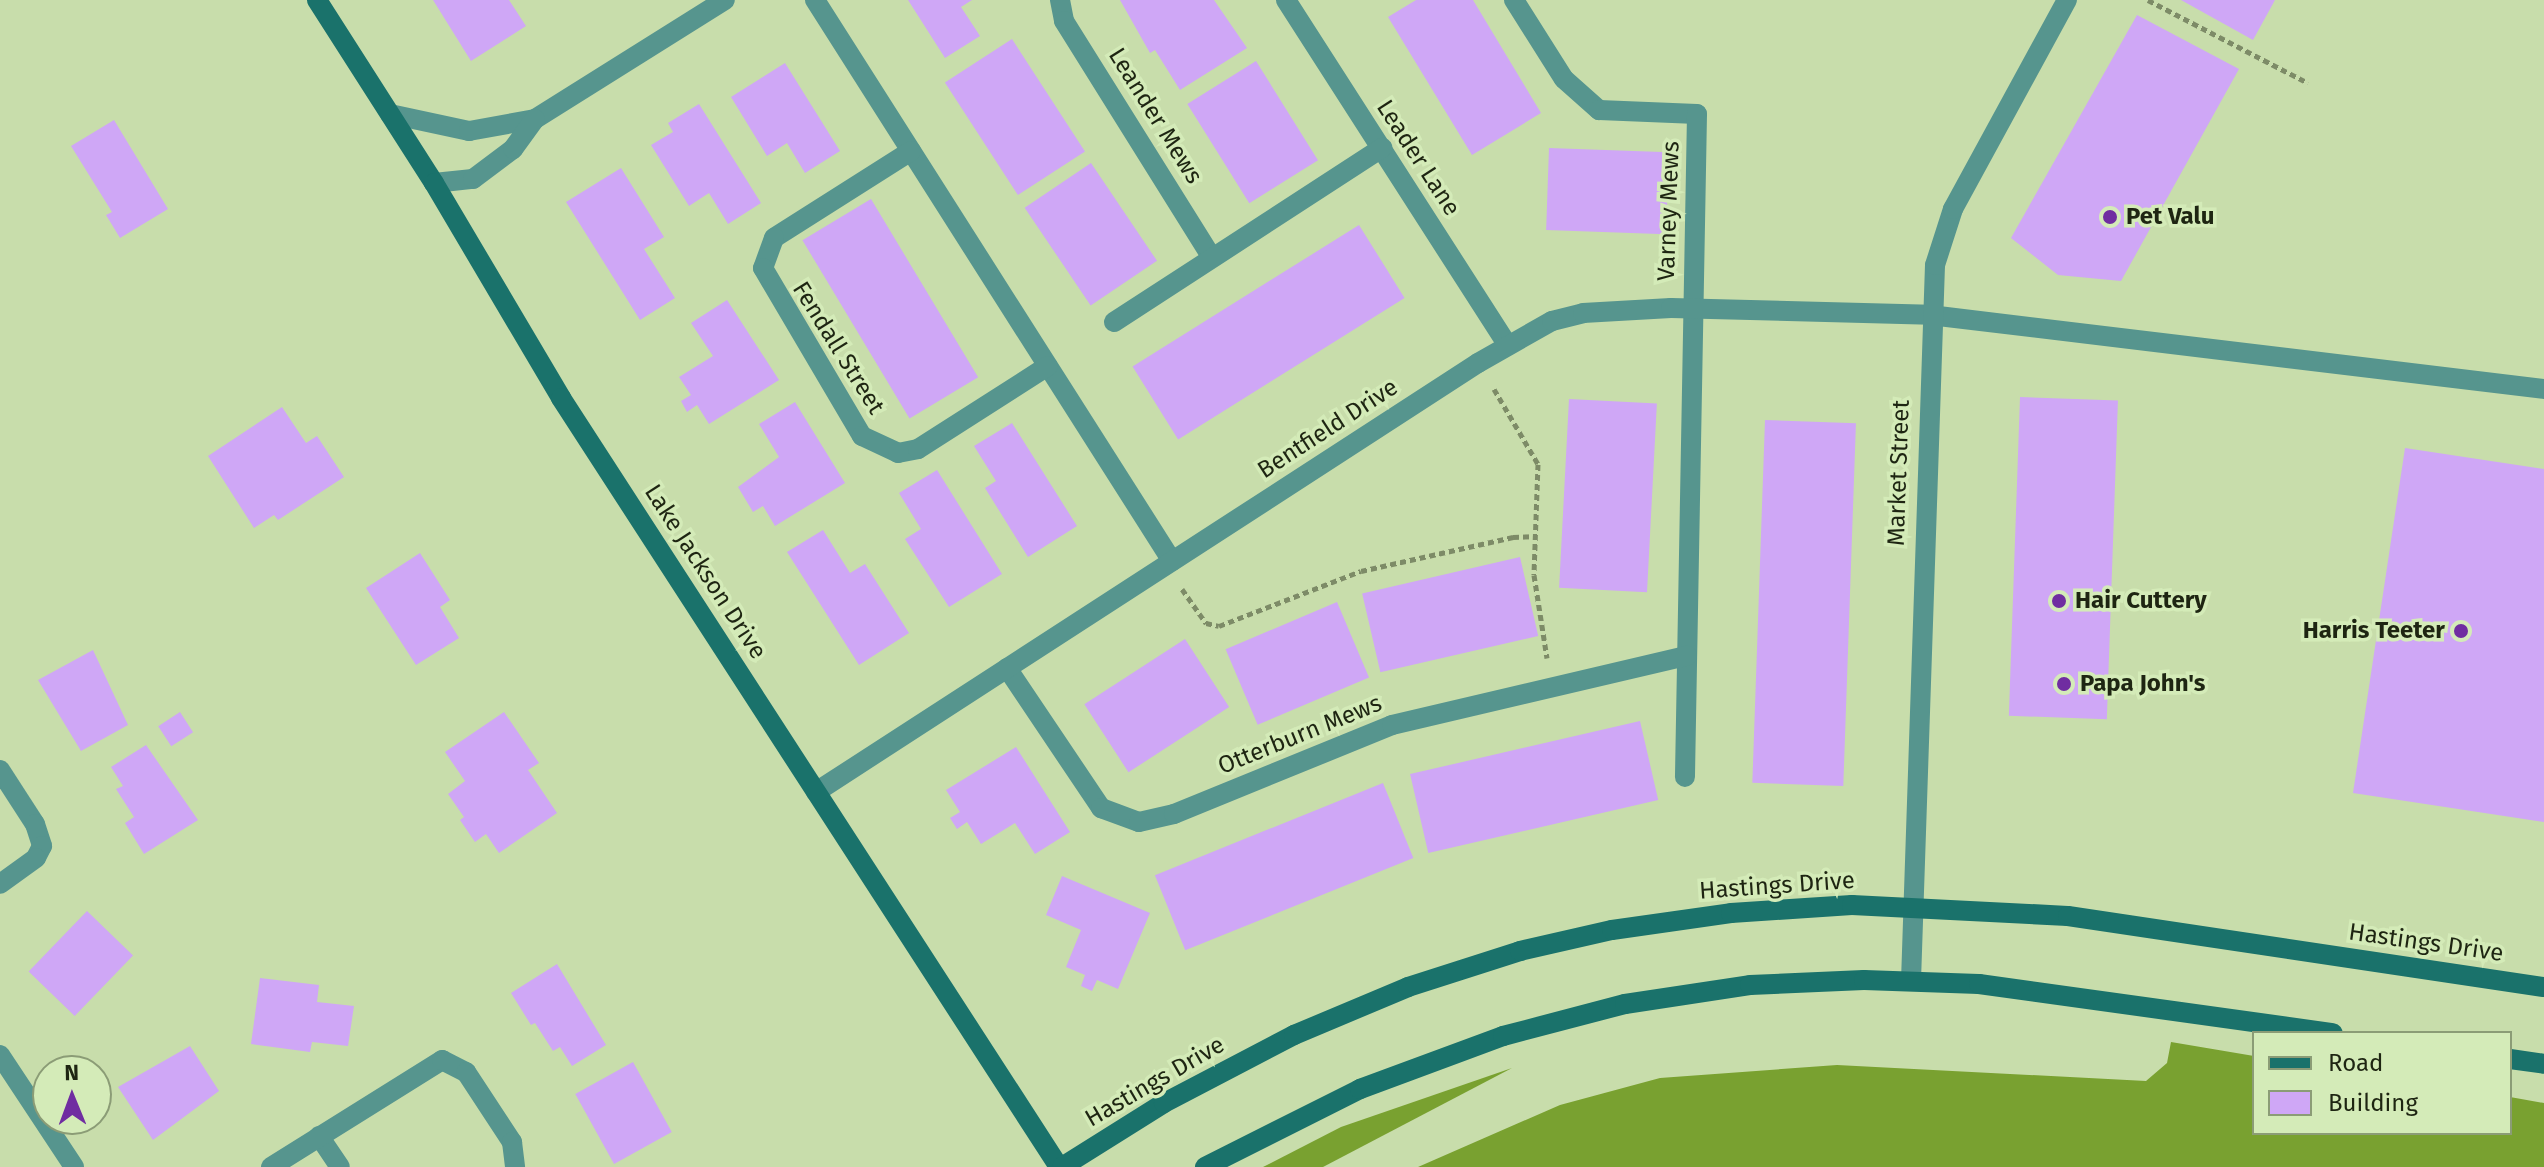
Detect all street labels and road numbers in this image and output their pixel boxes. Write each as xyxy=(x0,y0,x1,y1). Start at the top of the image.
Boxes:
street label: Leander Mews xyxy=(1102,43,1208,189)
street label: Leader Lane xyxy=(1370,95,1466,221)
street label: Varney Mews xyxy=(1652,140,1686,282)
street label: Fendall Street xyxy=(786,276,890,420)
street label: Bentfield Drive xyxy=(1253,373,1403,485)
street label: Market Street xyxy=(1882,399,1916,547)
street label: Lake Jackson Drive xyxy=(638,479,772,665)
street label: Otterburn Mews xyxy=(1214,689,1386,781)
street label: Hastings Drive xyxy=(1698,866,1856,906)
street label: Hastings Drive xyxy=(2347,918,2505,968)
street label: Hastings Drive xyxy=(1080,1031,1230,1133)

